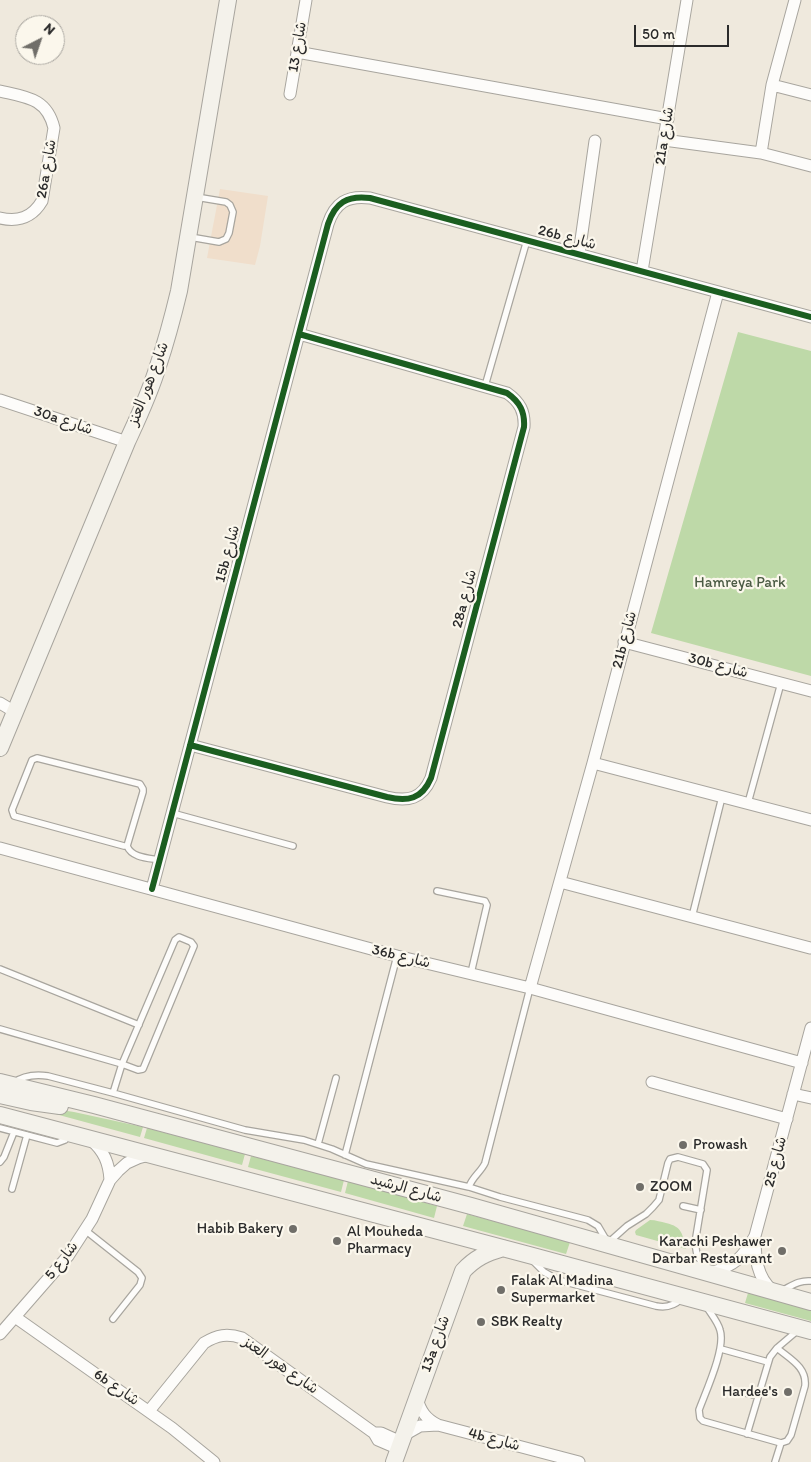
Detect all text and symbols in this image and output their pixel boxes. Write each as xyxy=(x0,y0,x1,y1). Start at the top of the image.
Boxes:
north arrow xyxy=(15,15,65,65)
scale bar xyxy=(636,15,731,47)
text: N xyxy=(40,20,59,39)
street label: شارع 13 xyxy=(285,20,311,74)
text: 50 m xyxy=(642,25,675,43)
street label: 21a شارع xyxy=(652,106,678,166)
street label: 26a شارع xyxy=(33,138,61,200)
street label: 26b شارع xyxy=(536,222,598,254)
street label: شارع هور العنز xyxy=(125,339,173,429)
street label: 30a شارع xyxy=(31,403,95,439)
street label: 15b شارع xyxy=(212,523,244,585)
street label: 28a شارع xyxy=(449,568,481,630)
park label: Hamreya Park xyxy=(694,574,786,592)
street label: 21b شارع xyxy=(609,609,641,671)
street label: 30b شارع xyxy=(686,649,750,683)
street label: 36b شارع xyxy=(370,941,432,973)
street label: شارع 25 xyxy=(761,1135,791,1189)
place label: Prowash xyxy=(693,1136,748,1154)
marker: Prowash xyxy=(677,1139,689,1151)
street label: شارع الرشيد xyxy=(368,1171,444,1207)
place label: ZOOM xyxy=(650,1178,692,1196)
marker: ZOOM xyxy=(634,1181,646,1193)
place label: Habib Bakery xyxy=(197,1220,283,1238)
marker: Habib Bakery xyxy=(287,1223,299,1235)
place label: Al Mouheda Pharmacy xyxy=(347,1223,423,1258)
place label: Karachi Peshawer Darbar Restaurant xyxy=(652,1233,772,1268)
marker: Al Mouheda Pharmacy xyxy=(331,1235,343,1247)
street label: شارع 5 xyxy=(41,1238,83,1284)
marker: Karachi Peshawer Darbar Restaurant xyxy=(776,1245,788,1257)
place label: Falak Al Madina Supermarket xyxy=(511,1272,613,1307)
marker: Falak Al Madina Supermarket xyxy=(495,1284,507,1296)
street label: 13a شارع xyxy=(417,1313,455,1375)
place label: SBK Realty xyxy=(491,1313,562,1331)
marker: SBK Realty xyxy=(475,1316,487,1328)
street label: شارع هور العنز xyxy=(239,1333,321,1399)
street label: 6b شارع xyxy=(90,1366,142,1410)
place label: Hardee's xyxy=(722,1383,778,1401)
marker: Hardee's xyxy=(782,1386,794,1398)
street label: 4b شارع xyxy=(466,1424,522,1456)

